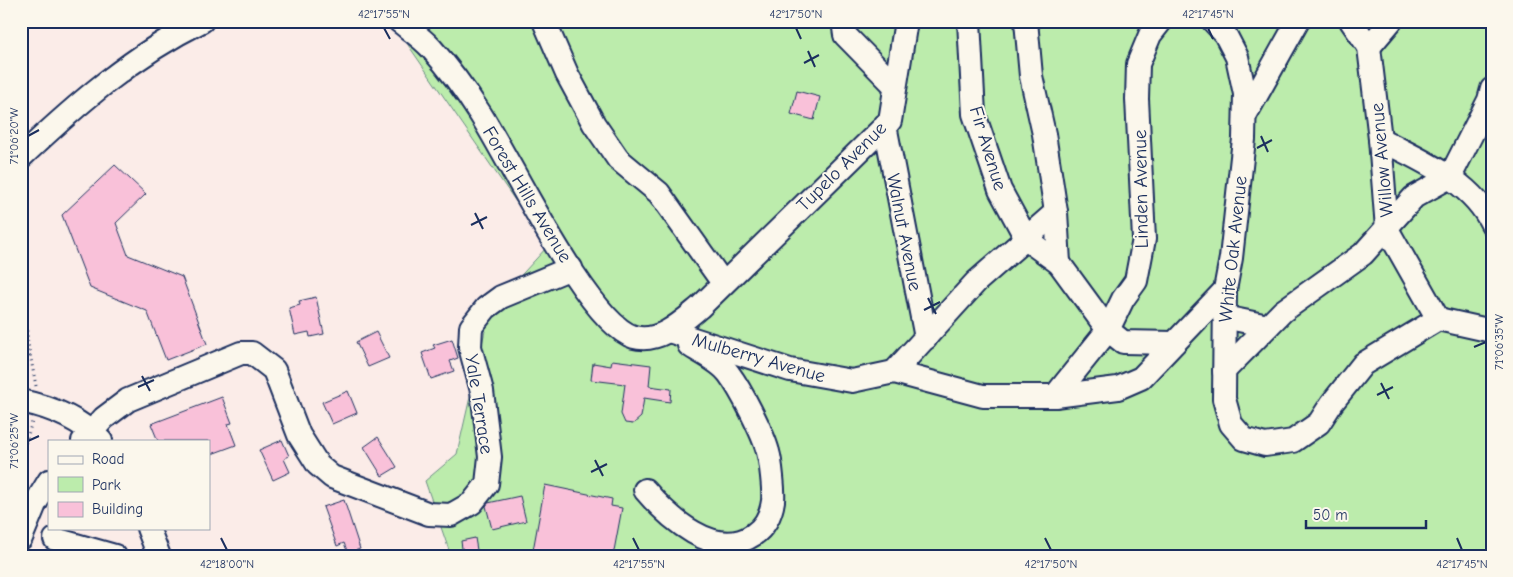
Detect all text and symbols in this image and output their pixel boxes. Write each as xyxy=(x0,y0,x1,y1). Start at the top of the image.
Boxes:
text: 42°17'55"N xyxy=(358,7,410,21)
text: 42°17'50"N xyxy=(770,7,822,21)
text: 42°17'45"N xyxy=(1182,7,1234,21)
street label: Willow Avenue xyxy=(1366,102,1398,218)
street label: Fir Avenue xyxy=(965,103,1011,193)
text: 71°06'20"W xyxy=(7,107,21,164)
street label: Tupelo Avenue xyxy=(792,117,891,216)
street label: Forest Hills Avenue xyxy=(478,123,576,267)
street label: Linden Avenue xyxy=(1129,129,1153,248)
street label: Walnut Avenue xyxy=(882,172,926,293)
street label: White Oak Avenue xyxy=(1214,175,1252,323)
text: 71°06'35"W xyxy=(1492,313,1506,370)
street label: Mulberry Avenue xyxy=(690,328,828,387)
street label: Yale Terrace xyxy=(460,353,498,456)
text: 71°06'25"W xyxy=(7,412,21,469)
legend xyxy=(48,440,210,530)
text: Road xyxy=(92,450,124,468)
text: Park xyxy=(92,476,121,494)
scale bar xyxy=(1306,497,1426,529)
text: Building xyxy=(92,500,143,518)
text: 50 m xyxy=(1313,506,1348,524)
text: 42°18'00"N xyxy=(200,557,254,571)
text: 42°17'55"N xyxy=(613,557,665,571)
text: 42°17'50"N xyxy=(1025,557,1077,571)
text: 42°17'45"N xyxy=(1436,557,1488,571)

